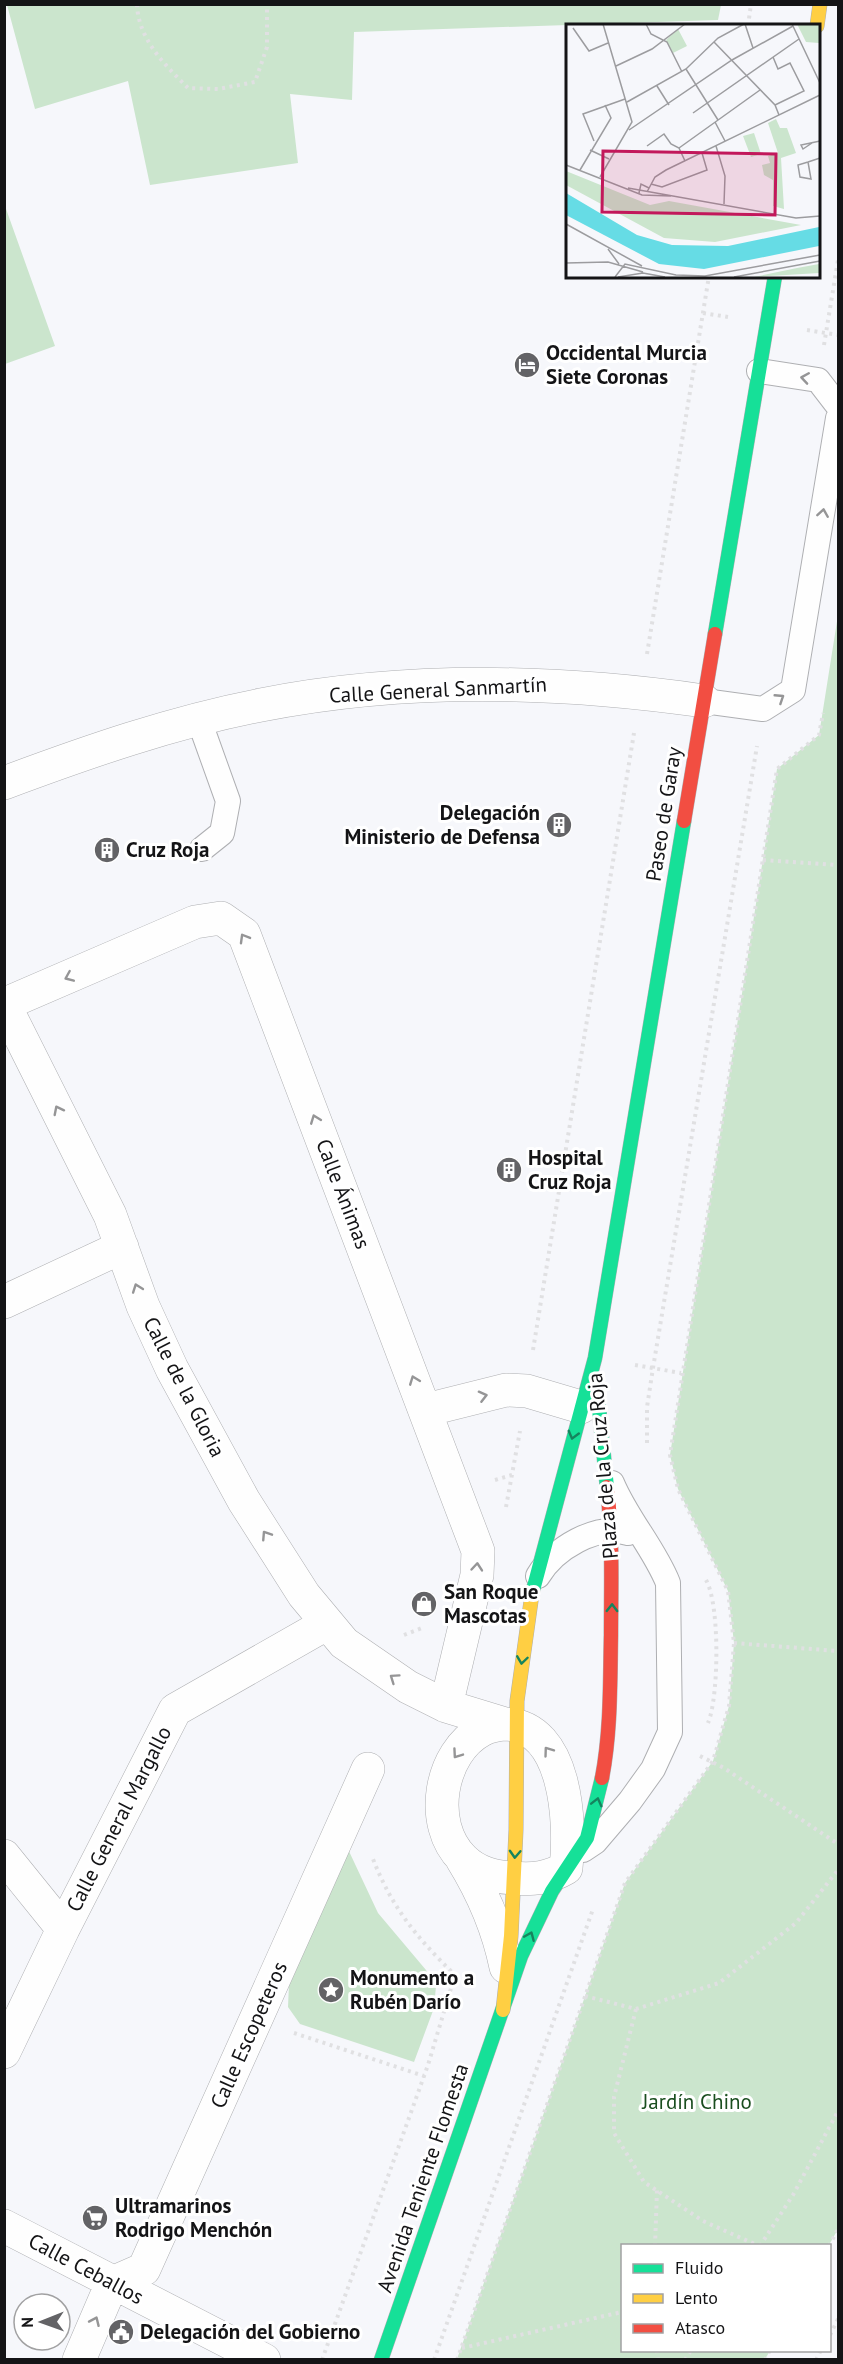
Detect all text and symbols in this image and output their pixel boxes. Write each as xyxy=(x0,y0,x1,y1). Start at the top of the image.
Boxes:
inset map xyxy=(566,24,819,278)
place label: Occidental Murcia Siete Coronas xyxy=(546,339,707,390)
hotel icon: Occidental Murcia Siete Coronas xyxy=(512,350,542,380)
one-way arrow xyxy=(800,372,810,385)
one-way arrow xyxy=(816,509,828,518)
street label: Calle General Sanmartín xyxy=(328,670,548,709)
one-way arrow xyxy=(774,694,784,706)
street label: Paseo de Garay xyxy=(640,745,687,883)
place label: Delegación Ministerio de Defensa xyxy=(345,799,540,850)
building icon: Delegación Ministerio de Defensa xyxy=(544,810,574,840)
building icon: Cruz Roja xyxy=(92,835,122,865)
place label: Cruz Roja xyxy=(126,836,209,863)
one-way arrow xyxy=(240,934,251,944)
one-way arrow xyxy=(65,969,76,981)
one-way arrow xyxy=(54,1106,65,1117)
one-way arrow xyxy=(310,1114,322,1125)
street label: Calle Ánimas xyxy=(310,1135,377,1253)
place label: Hospital Cruz Roja xyxy=(528,1144,611,1195)
building icon: Hospital Cruz Roja xyxy=(494,1155,524,1185)
one-way arrow xyxy=(132,1283,144,1294)
street label: Calle de la Gloria xyxy=(138,1312,231,1461)
street label: Plaza de la Cruz Roja xyxy=(581,1372,624,1560)
one-way arrow xyxy=(409,1375,422,1386)
one-way arrow xyxy=(477,1391,487,1404)
one-way arrow xyxy=(568,1430,581,1440)
one-way arrow xyxy=(262,1531,273,1542)
one-way arrow xyxy=(470,1562,483,1572)
place label: San Roque Mascotas xyxy=(444,1578,538,1629)
shop icon: San Roque Mascotas xyxy=(409,1589,439,1619)
one-way arrow xyxy=(605,1604,618,1613)
one-way arrow xyxy=(516,1655,528,1664)
one-way arrow xyxy=(390,1674,401,1685)
street label: Calle General Margallo xyxy=(60,1721,177,1916)
one-way arrow xyxy=(544,1746,555,1757)
one-way arrow xyxy=(453,1747,464,1758)
one-way arrow xyxy=(589,1797,602,1807)
one-way arrow xyxy=(508,1850,521,1859)
one-way arrow xyxy=(523,1931,535,1942)
street label: Calle Escopeteros xyxy=(204,1957,293,2112)
place label: Monumento a Rubén Darío xyxy=(350,1964,474,2015)
place icon: Monumento a Rubén Darío xyxy=(316,1975,346,2005)
street label: Avenida Teniente Flomesta xyxy=(371,2060,474,2296)
park label: Jardín Chino xyxy=(641,2088,752,2115)
place label: Ultramarinos Rodrigo Menchón xyxy=(115,2192,272,2243)
supermarket icon: Ultramarinos Rodrigo Menchón xyxy=(80,2203,110,2233)
street label: Calle Ceballos xyxy=(24,2227,148,2310)
legend xyxy=(621,2244,831,2352)
text: Fluido xyxy=(675,2256,723,2279)
text: Lento xyxy=(675,2286,718,2309)
north arrow xyxy=(12,2292,72,2352)
text: Atasco xyxy=(675,2316,725,2339)
text: N xyxy=(17,2317,37,2328)
one-way arrow xyxy=(88,2317,100,2328)
public building icon: Delegación del Gobierno xyxy=(106,2317,136,2347)
place label: Delegación del Gobierno xyxy=(140,2318,360,2345)

